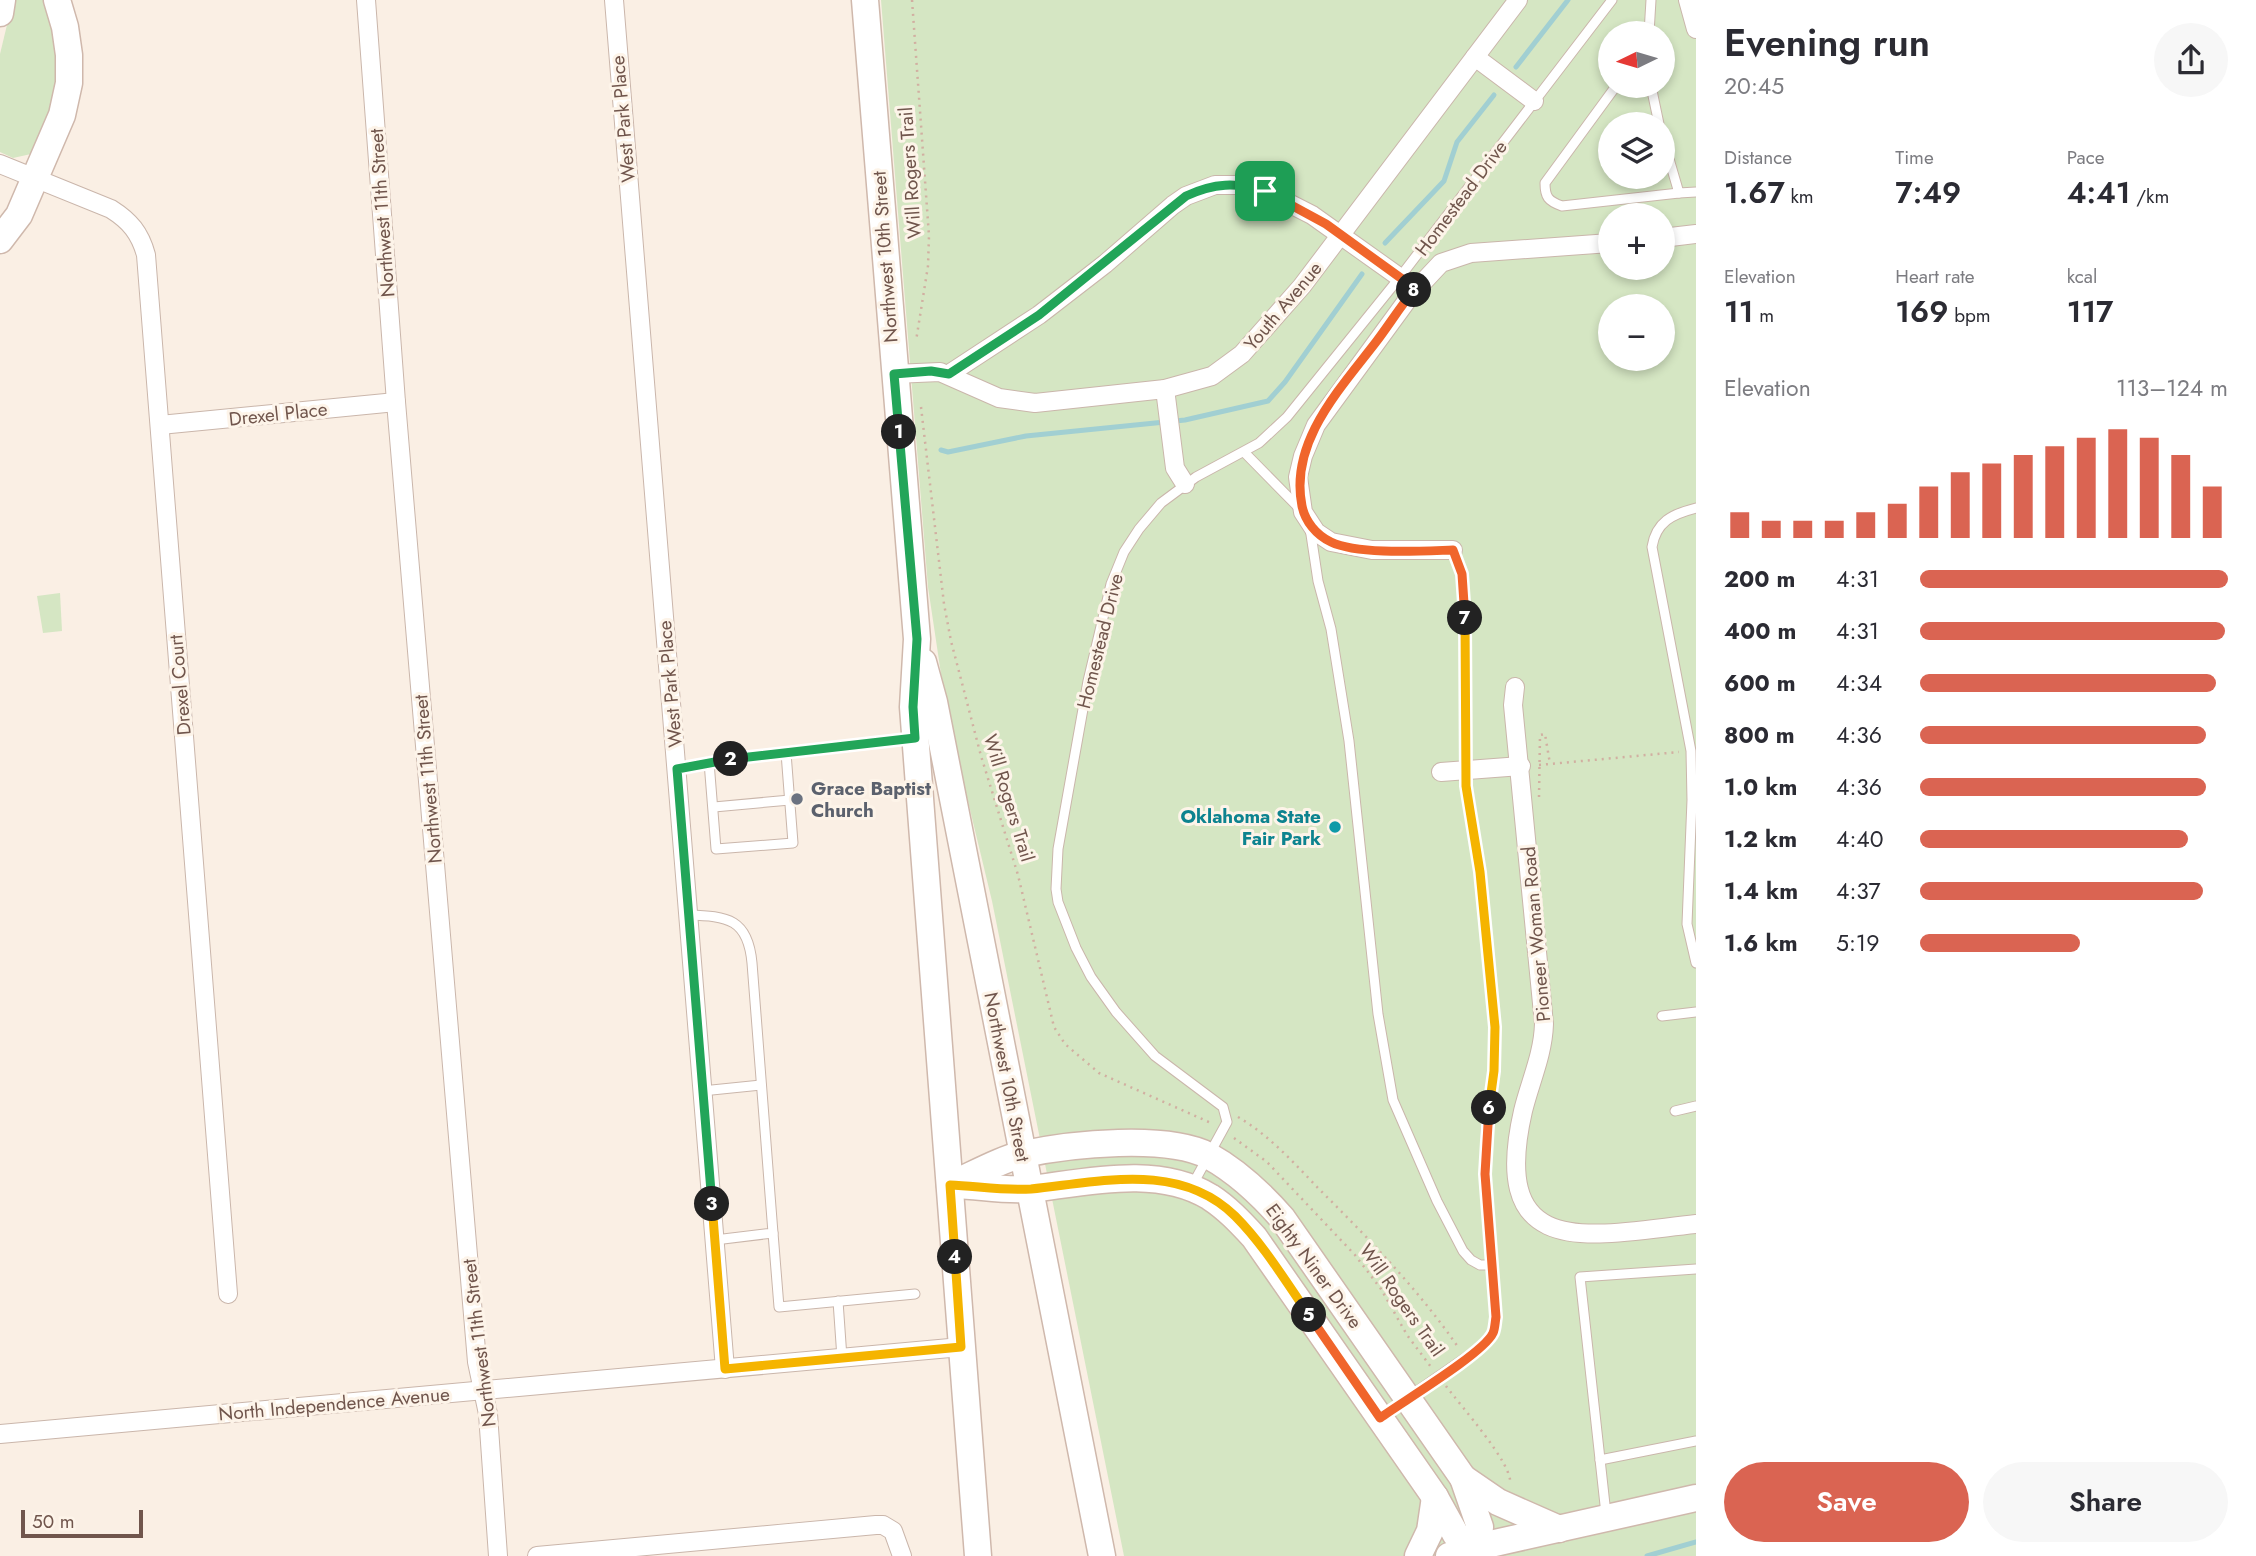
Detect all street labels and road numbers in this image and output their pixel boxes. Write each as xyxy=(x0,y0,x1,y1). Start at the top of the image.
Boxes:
street label: West Park Place xyxy=(604,54,642,184)
street label: Will Rogers Trail xyxy=(892,106,928,240)
street label: Northwest 11th Street xyxy=(363,127,401,298)
street label: Homestead Drive xyxy=(1409,134,1514,261)
street label: Northwest 10th Street xyxy=(866,170,904,344)
street label: Youth Avenue xyxy=(1238,256,1328,356)
street label: Drexel Place xyxy=(227,395,329,433)
street label: Homestead Drive xyxy=(1070,570,1130,711)
street label: West Park Place xyxy=(651,619,689,749)
street label: Drexel Court xyxy=(162,633,198,736)
street label: Northwest 11th Street xyxy=(407,693,449,864)
street label: Will Rogers Trail xyxy=(977,731,1041,865)
street label: Pioneer Woman Road xyxy=(1515,845,1557,1023)
street label: Northwest 10th Street xyxy=(977,990,1037,1164)
street label: Eighty Niner Drive xyxy=(1259,1198,1369,1334)
street label: Will Rogers Trail xyxy=(1353,1238,1451,1362)
street label: Northwest 11th Street xyxy=(455,1257,503,1429)
street label: North Independence Avenue xyxy=(217,1380,451,1428)

